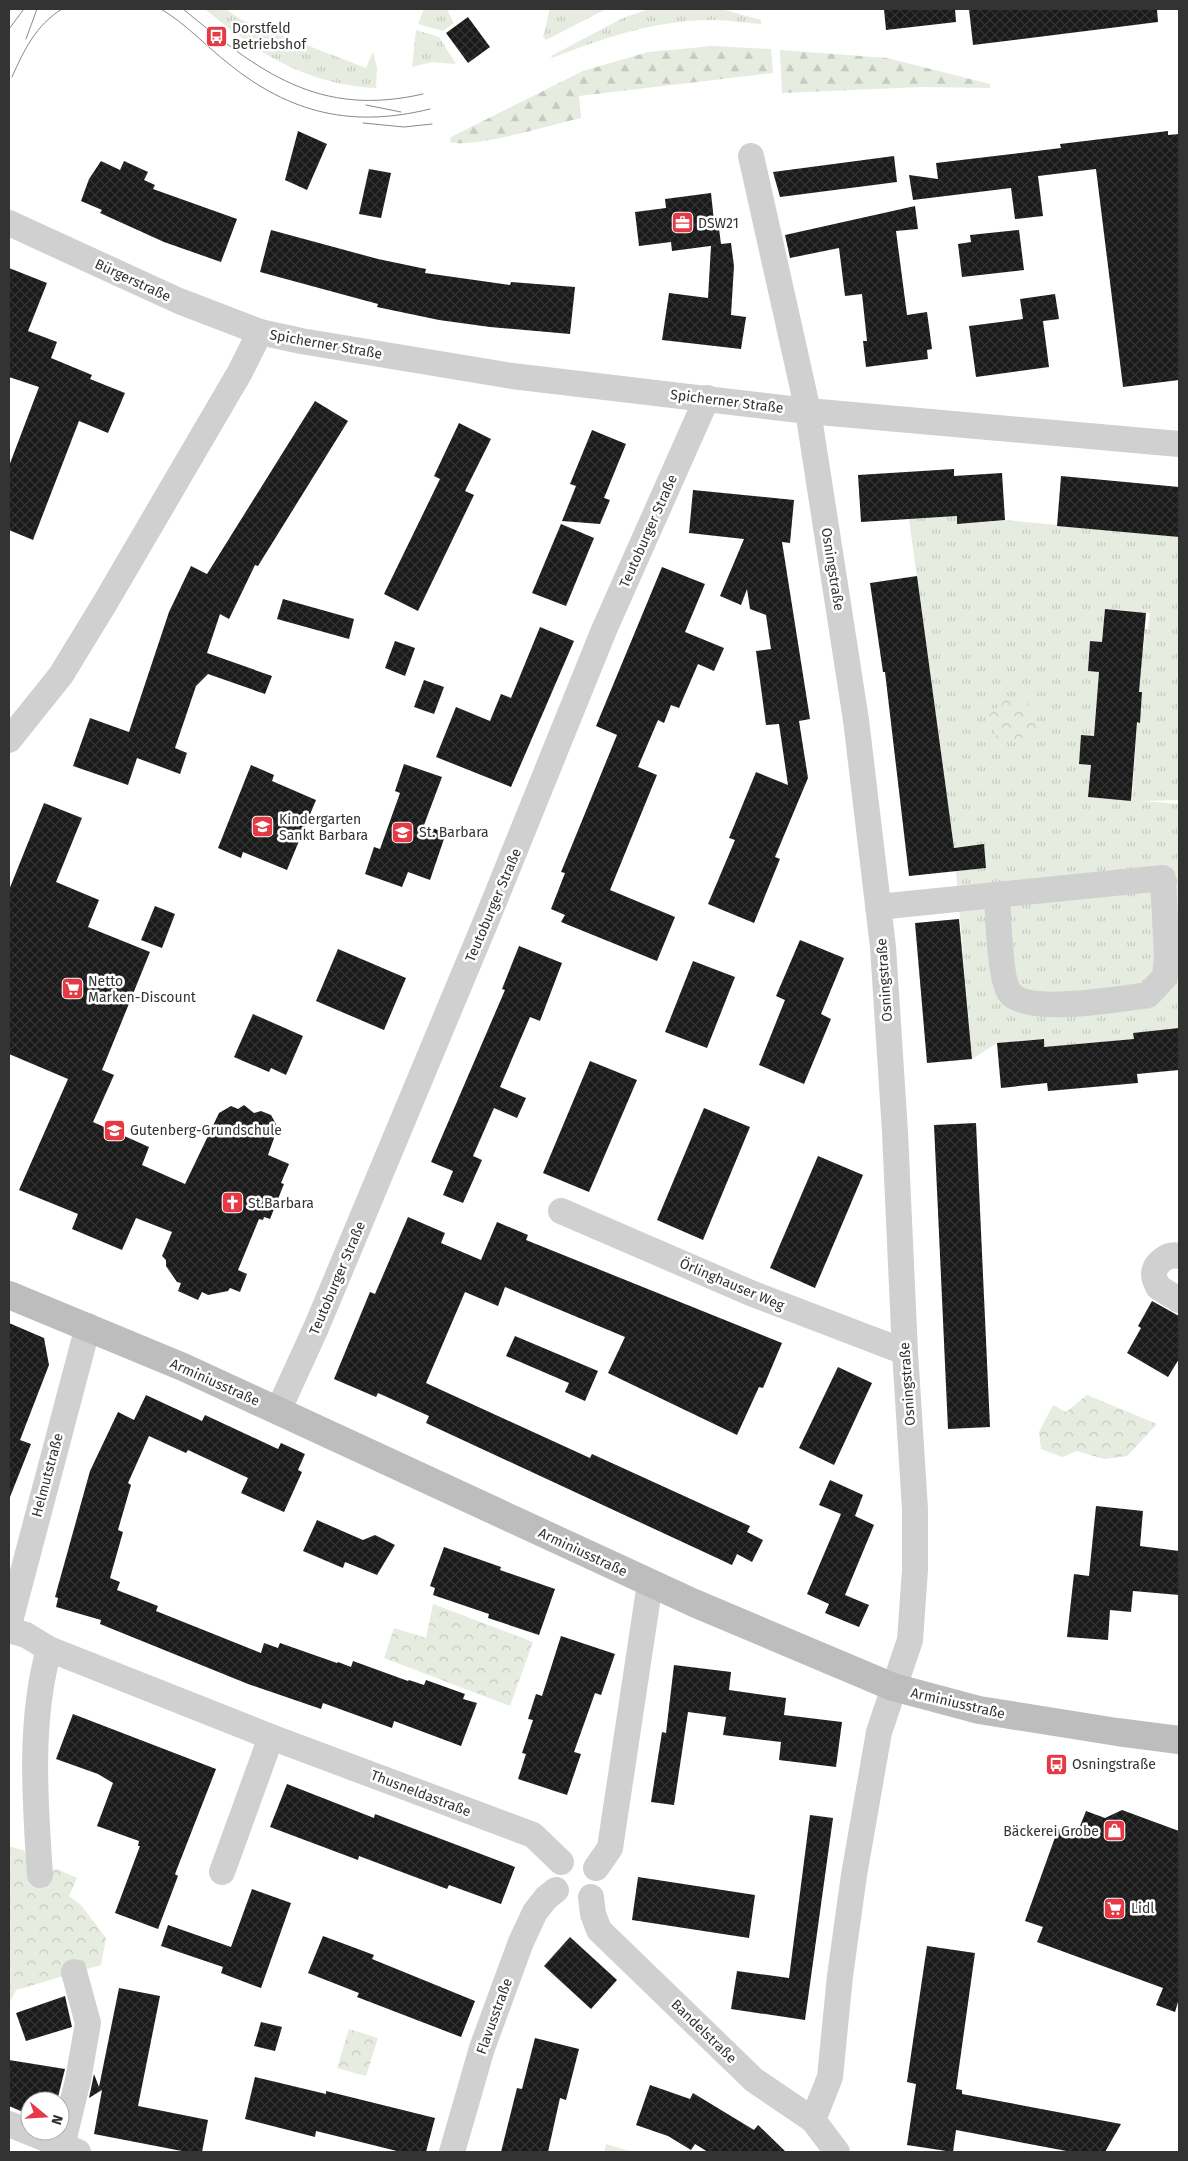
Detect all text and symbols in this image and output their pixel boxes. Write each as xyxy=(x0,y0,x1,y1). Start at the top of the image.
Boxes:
place label: Dorstfeld Betriebshof xyxy=(232,20,307,53)
bus stop icon: Dorstfeld Betriebshof xyxy=(204,24,228,48)
office icon: DSW21 xyxy=(670,211,694,235)
place label: DSW21 xyxy=(698,215,739,232)
street label: Bürgerstraße xyxy=(92,255,173,305)
street label: Spicherner Straße xyxy=(268,326,383,363)
street label: Spicherner Straße xyxy=(669,386,785,417)
street label: Teutoburger Straße xyxy=(616,472,681,590)
street label: Osningstraße xyxy=(818,526,847,612)
place label: Kindergarten Sankt Barbara xyxy=(279,811,368,844)
school or university icon: Kindergarten Sankt Barbara xyxy=(251,815,275,839)
school or university icon: St. Barbara xyxy=(391,820,415,844)
place label: St. Barbara xyxy=(419,824,489,841)
street label: Teutoburger Straße xyxy=(462,846,525,965)
street label: Osningstraße xyxy=(873,938,896,1022)
place label: Netto Marken-Discount xyxy=(88,973,197,1006)
supermarket icon: Netto Marken-Discount xyxy=(60,977,84,1001)
school or university icon: Gutenberg-Grundschule xyxy=(102,1118,126,1142)
place label: Gutenberg-Grundschule xyxy=(130,1122,282,1139)
church icon: St.Barbara xyxy=(220,1191,244,1215)
place label: St.Barbara xyxy=(248,1195,314,1212)
street label: Teutoburger Straße xyxy=(306,1219,369,1338)
street label: Örlinghauser Weg xyxy=(677,1254,788,1314)
street label: Osningstraße xyxy=(896,1342,919,1426)
street label: Arminiusstraße xyxy=(167,1355,262,1410)
street label: Helmutstraße xyxy=(28,1431,67,1519)
street label: Arminiusstraße xyxy=(536,1524,630,1580)
street label: Arminiusstraße xyxy=(909,1684,1007,1723)
bus stop icon: Osningstraße xyxy=(1044,1752,1068,1776)
place label: Osningstraße xyxy=(1072,1756,1156,1773)
street label: Thusneldastraße xyxy=(368,1767,473,1820)
shop icon: Bäckerei Grobe xyxy=(1103,1819,1127,1843)
place label: Bäckerei Grobe xyxy=(1003,1823,1099,1840)
supermarket icon: Lidl xyxy=(1103,1896,1127,1920)
place label: Lidl xyxy=(1131,1900,1154,1917)
street label: Flavusstraße xyxy=(473,1976,516,2057)
street label: Bandelstraße xyxy=(667,1996,740,2067)
north arrow xyxy=(20,2091,70,2141)
text: N xyxy=(47,2113,66,2127)

